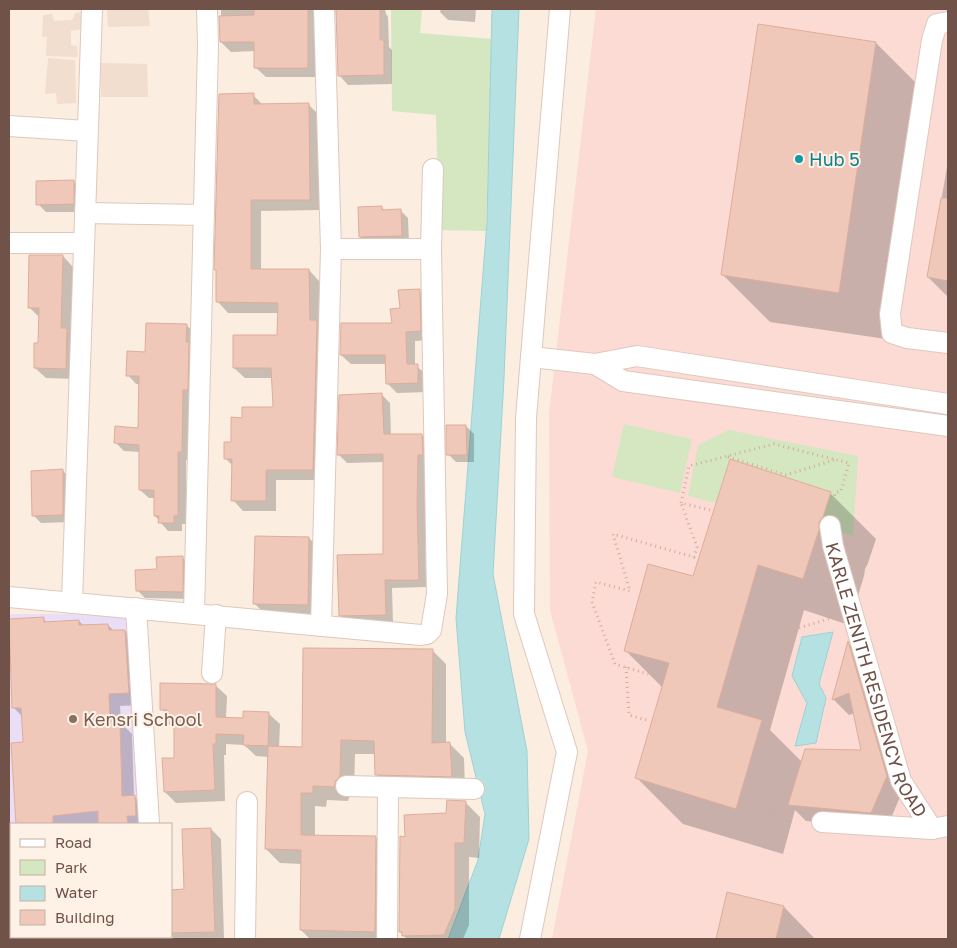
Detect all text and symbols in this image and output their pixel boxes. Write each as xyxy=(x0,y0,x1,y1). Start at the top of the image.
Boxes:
place label: Hub 5 xyxy=(809,148,860,170)
marker: Hub 5 xyxy=(793,153,805,165)
street label: KARLE ZENITH RESIDENCY ROAD xyxy=(821,540,932,821)
place label: Kensri School xyxy=(83,708,202,730)
marker: Kensri School xyxy=(67,713,79,725)
legend xyxy=(10,823,172,938)
text: Road xyxy=(55,833,92,851)
text: Park xyxy=(55,858,88,876)
text: Water xyxy=(55,883,98,901)
text: Building xyxy=(55,908,115,926)

